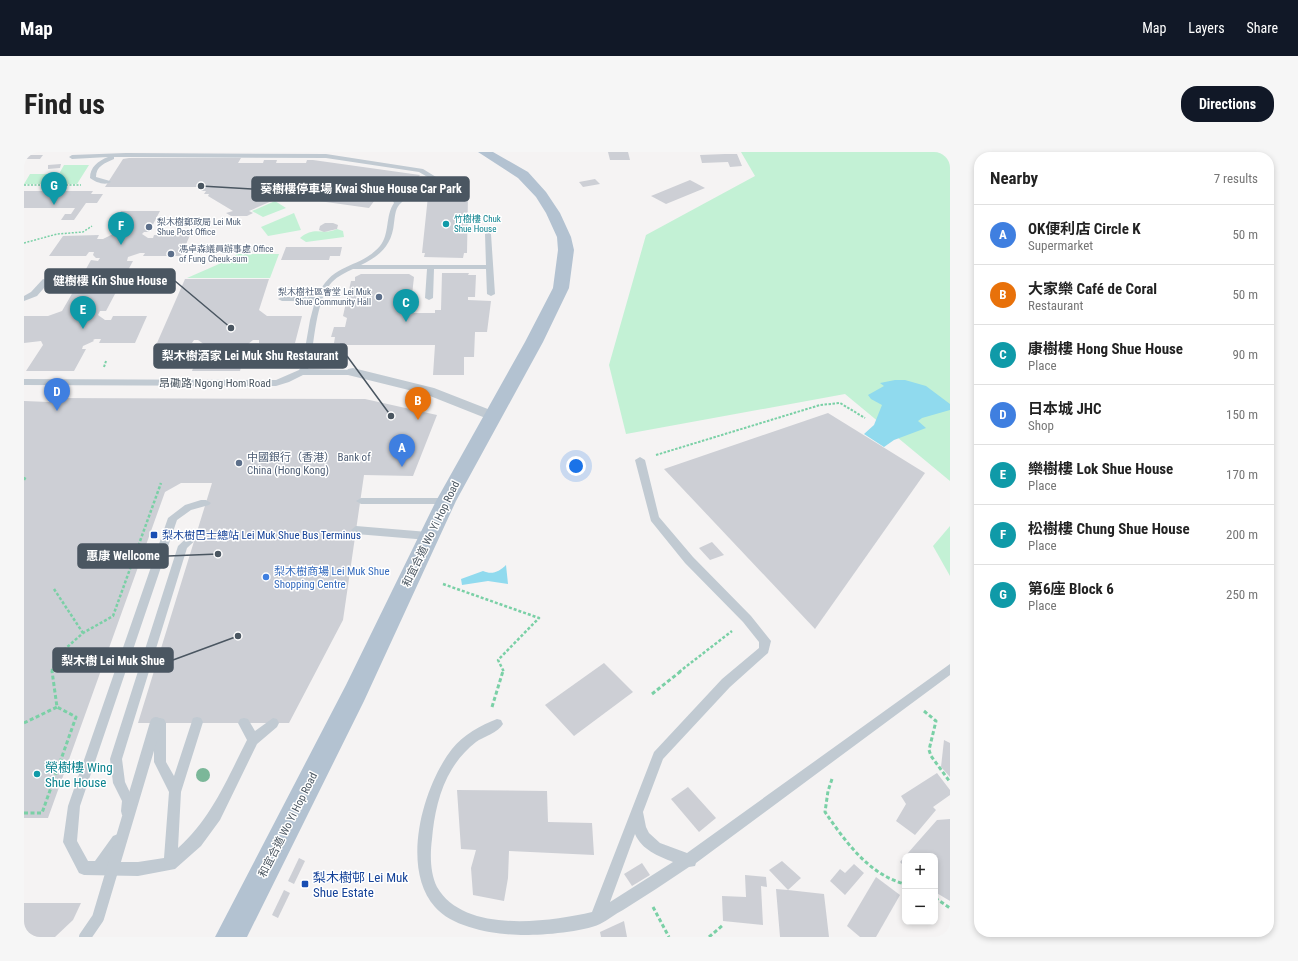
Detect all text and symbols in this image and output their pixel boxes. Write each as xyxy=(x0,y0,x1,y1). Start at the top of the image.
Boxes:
text: Map xyxy=(20,17,53,40)
text: Map xyxy=(1142,20,1166,36)
text: Layers xyxy=(1188,20,1225,36)
text: Share xyxy=(1247,20,1278,36)
button: Directions xyxy=(1181,86,1274,122)
text: Find us xyxy=(24,88,105,121)
text: Nearby xyxy=(990,168,1038,188)
text: 7 results xyxy=(1214,171,1258,186)
pin: G xyxy=(41,172,67,205)
callout: 葵樹樓停車場 Kwai Shue House Car Park xyxy=(252,177,469,201)
text: 葵樹樓停車場 Kwai Shue House Car Park xyxy=(260,182,462,196)
pin: F xyxy=(108,212,134,245)
place label: 竹樹樓 Chuk Shue House xyxy=(454,213,501,234)
place label: 梨木樹郵政局 Lei Muk Shue Post Office xyxy=(157,216,241,237)
marker: 竹樹樓 Chuk Shue House xyxy=(441,219,451,229)
text: OK便利店 Circle K xyxy=(1028,220,1141,238)
marker: 梨木樹郵政局 Lei Muk Shue Post Office xyxy=(144,222,154,232)
text: A xyxy=(999,227,1007,242)
text: 50 m xyxy=(1232,227,1258,242)
text: Supermarket xyxy=(1028,238,1093,253)
place label: 馮卓森議員辦事處 Office of Fung Cheuk-sum xyxy=(179,244,274,264)
marker: 馮卓森議員辦事處 Office of Fung Cheuk-sum xyxy=(166,249,176,259)
callout: 健樹樓 Kin Shue House xyxy=(45,269,175,293)
text: 健樹樓 Kin Shue House xyxy=(53,274,167,288)
text: 大家樂 Café de Coral xyxy=(1028,280,1157,298)
place label: 梨木樹社區會堂 Lei Muk Shue Community Hall xyxy=(278,286,371,307)
text: B xyxy=(999,287,1007,302)
text: 50 m xyxy=(1232,287,1258,302)
pin: C xyxy=(393,289,419,322)
marker: 梨木樹社區會堂 Lei Muk Shue Community Hall xyxy=(374,292,384,302)
pin: E xyxy=(70,296,96,329)
text: Restaurant xyxy=(1028,298,1083,313)
text: 康樹樓 Hong Shue House xyxy=(1028,340,1183,358)
callout: 梨木樹酒家 Lei Muk Shu Restaurant xyxy=(154,344,347,368)
text: C xyxy=(999,347,1007,362)
text: 90 m xyxy=(1232,347,1258,362)
text: 梨木樹酒家 Lei Muk Shu Restaurant xyxy=(162,349,339,363)
text: Place xyxy=(1028,358,1057,373)
street label: 昂磡路 Ngong Hom Road xyxy=(159,377,271,390)
pin: D xyxy=(44,378,70,411)
pin: B xyxy=(405,387,431,420)
text: 日本城 JHC xyxy=(1028,400,1102,418)
text: D xyxy=(999,407,1007,422)
text: 150 m xyxy=(1226,407,1258,422)
text: Shop xyxy=(1028,418,1054,433)
pin: A xyxy=(389,434,415,467)
place label: 中國銀行（香港） Bank of China (Hong Kong) xyxy=(247,451,371,477)
your location xyxy=(566,456,586,476)
marker: 中國銀行（香港） Bank of China (Hong Kong) xyxy=(234,458,244,468)
text: 樂樹樓 Lok Shue House xyxy=(1028,460,1173,478)
text: E xyxy=(1000,467,1006,482)
text: 170 m xyxy=(1226,467,1258,482)
text: Place xyxy=(1028,478,1057,493)
street label: 和宜合道 Wo Yi Hop Road xyxy=(400,479,462,589)
text: 松樹樓 Chung Shue House xyxy=(1028,520,1190,538)
text: F xyxy=(1000,527,1006,542)
text: 200 m xyxy=(1226,527,1258,542)
place label: 梨木樹巴士總站 Lei Muk Shue Bus Terminus xyxy=(162,529,361,542)
marker: 梨木樹巴士總站 Lei Muk Shue Bus Terminus xyxy=(149,530,159,540)
text: Place xyxy=(1028,538,1057,553)
callout: 惠康 Wellcome xyxy=(78,544,168,568)
text: 惠康 Wellcome xyxy=(86,549,160,563)
place label: 梨木樹商場 Lei Muk Shue Shopping Centre xyxy=(274,565,390,591)
marker: 梨木樹商場 Lei Muk Shue Shopping Centre xyxy=(261,572,271,582)
text: 第6座 Block 6 xyxy=(1028,580,1114,598)
text: G xyxy=(999,587,1007,602)
text: 250 m xyxy=(1226,587,1258,602)
text: Place xyxy=(1028,598,1057,613)
callout: 梨木樹 Lei Muk Shue xyxy=(53,648,173,672)
text: 梨木樹 Lei Muk Shue xyxy=(61,654,165,668)
place label: 榮樹樓 Wing Shue House xyxy=(45,760,113,790)
marker: 榮樹樓 Wing Shue House xyxy=(32,769,42,779)
street label: 和宜合道 Wo Yi Hop Road xyxy=(256,770,320,880)
map controls xyxy=(902,853,938,925)
button: + xyxy=(902,853,938,889)
place label: 梨木樹邨 Lei Muk Shue Estate xyxy=(313,870,408,900)
marker: 梨木樹邨 Lei Muk Shue Estate xyxy=(300,879,310,889)
button: − xyxy=(902,889,938,925)

